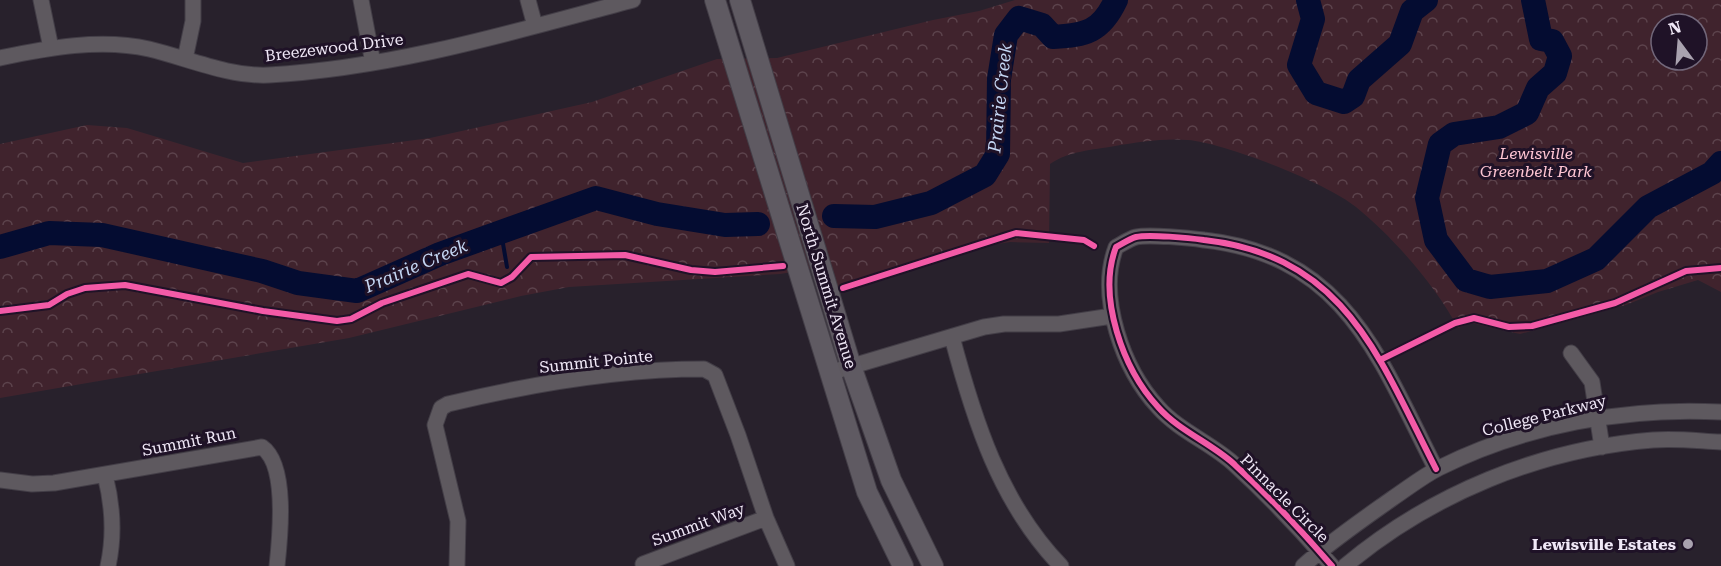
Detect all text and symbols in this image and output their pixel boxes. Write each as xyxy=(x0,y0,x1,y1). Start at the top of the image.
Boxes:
north arrow xyxy=(1649,12,1709,72)
text: N xyxy=(1666,17,1684,39)
street label: Breezewood Drive xyxy=(264,30,405,65)
water label: Prairie Creek xyxy=(983,42,1016,155)
park label: Lewisville Greenbelt Park xyxy=(1480,144,1592,181)
street label: North Summit Avenue xyxy=(792,201,861,371)
water label: Prairie Creek xyxy=(360,234,471,297)
street label: Summit Pointe xyxy=(538,346,654,377)
street label: College Parkway xyxy=(1480,391,1609,440)
street label: Summit Run xyxy=(140,423,238,460)
street label: Pinnacle Circle xyxy=(1237,450,1333,547)
street label: Summit Way xyxy=(649,499,748,550)
place label: Lewisville Estates xyxy=(1532,535,1676,554)
marker: Lewisville Estates xyxy=(1681,537,1695,551)

